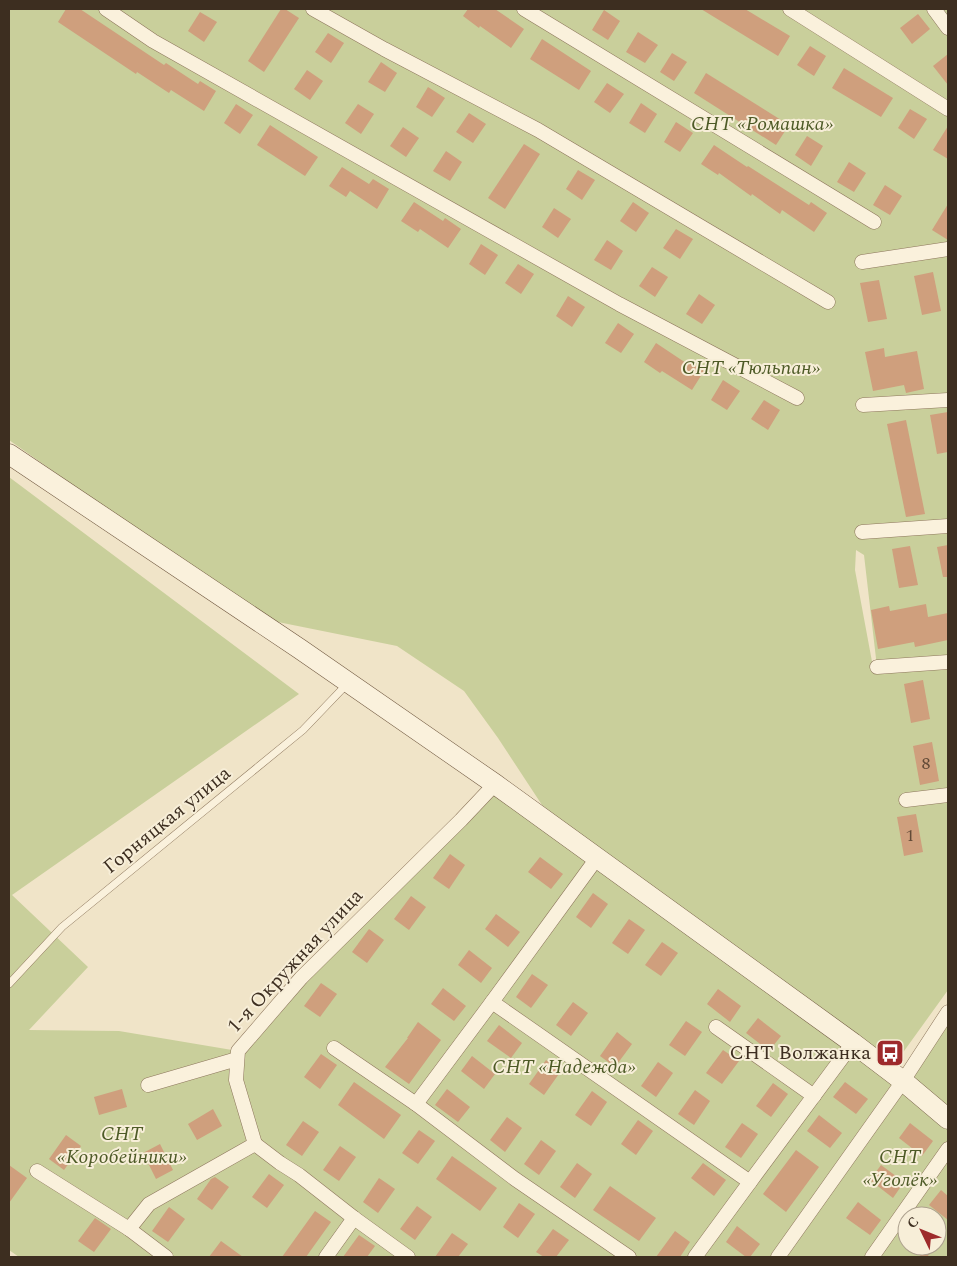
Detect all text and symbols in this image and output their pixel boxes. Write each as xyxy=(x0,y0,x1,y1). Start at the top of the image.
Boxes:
park label: СНТ «Ромашка» xyxy=(691,109,834,139)
park label: СНТ «Тюльпан» xyxy=(682,353,821,383)
house number: 8 xyxy=(922,750,931,777)
street label: Горняцкая улица xyxy=(96,759,238,881)
house number: 1 xyxy=(906,822,915,849)
street label: 1-я Окружная улица xyxy=(220,882,370,1040)
place label: СНТ Волжанка xyxy=(729,1038,871,1068)
bus stop icon: СНТ Волжанка xyxy=(875,1038,905,1068)
park label: СНТ «Надежда» xyxy=(492,1052,636,1082)
park label: СНТ «Коробейники» xyxy=(57,1119,187,1172)
park label: СНТ «Уголёк» xyxy=(863,1142,938,1195)
north arrow xyxy=(897,1206,947,1256)
text: С xyxy=(902,1212,924,1233)

